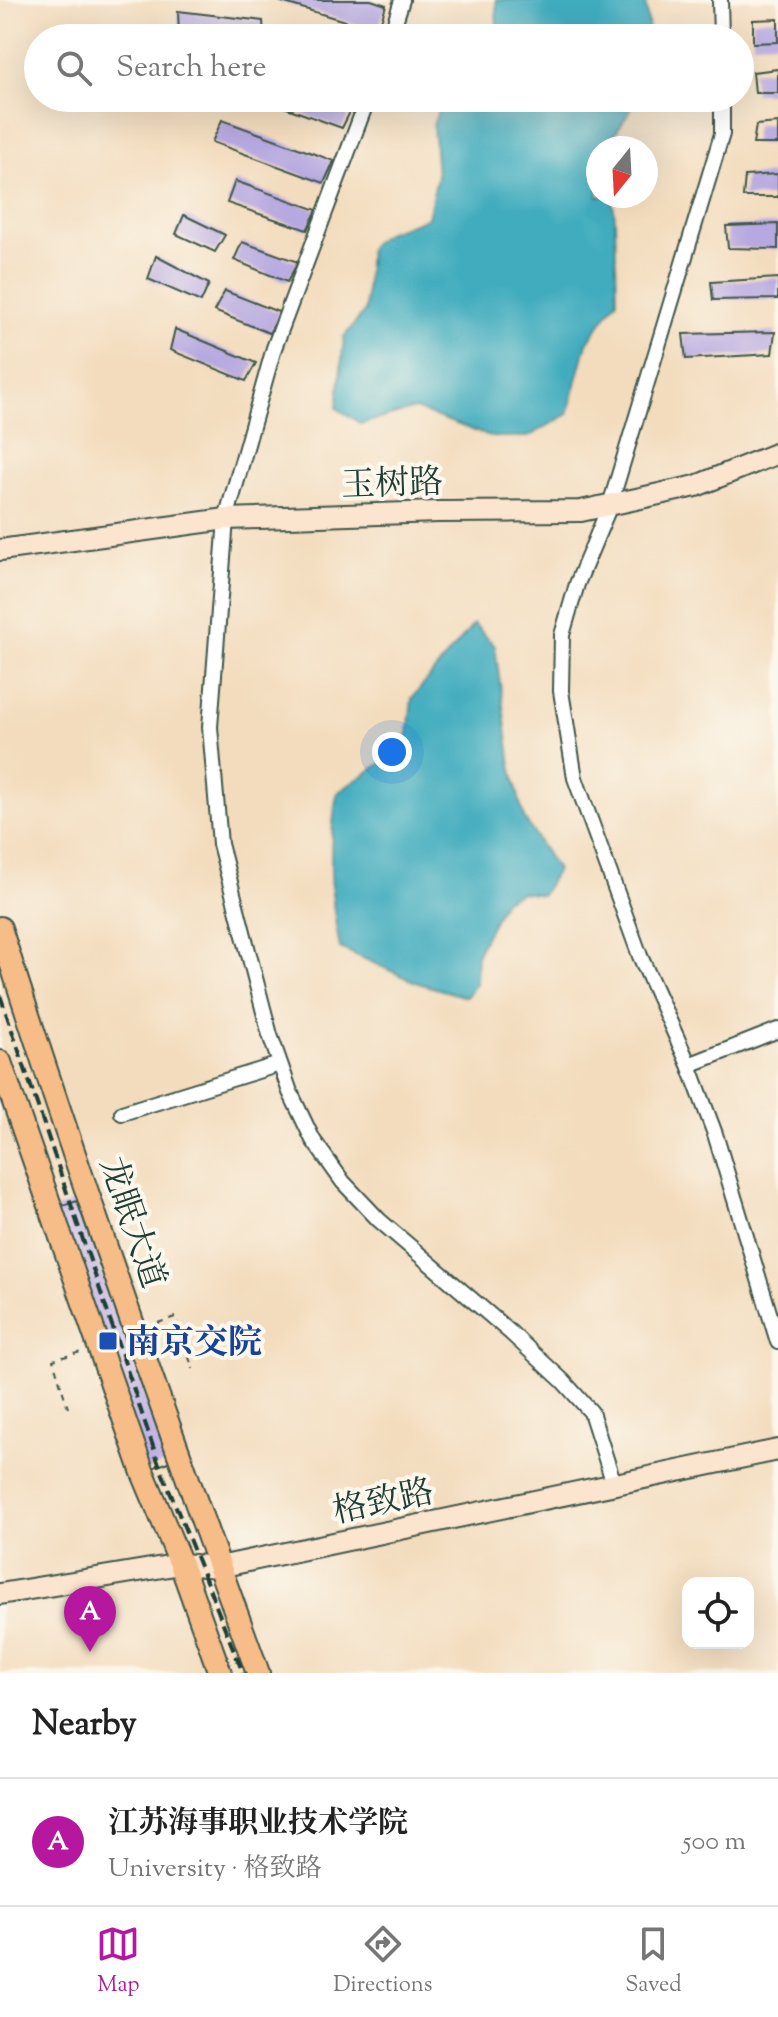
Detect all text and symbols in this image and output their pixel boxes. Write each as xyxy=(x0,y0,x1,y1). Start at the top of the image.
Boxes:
search box xyxy=(24,24,754,112)
icon: search xyxy=(52,46,96,90)
text: Search here xyxy=(116,47,266,90)
north arrow xyxy=(586,136,658,208)
street label: 玉树路 xyxy=(340,459,444,512)
your location xyxy=(372,732,412,772)
street label: 龙眠大道 xyxy=(85,1151,176,1295)
place label: 南京交院 xyxy=(126,1320,262,1369)
marker: 南京交院 xyxy=(97,1330,119,1352)
street label: 格致路 xyxy=(329,1469,439,1538)
map controls xyxy=(682,1577,754,1649)
button: locate xyxy=(682,1577,754,1649)
pin: A xyxy=(64,1586,116,1652)
text: Nearby xyxy=(32,1701,137,1750)
text: 江苏海事职业技术学院 xyxy=(108,1803,408,1846)
text: A xyxy=(47,1824,69,1861)
text: 500 m xyxy=(683,1824,746,1861)
text: University · 格致路 xyxy=(108,1851,321,1888)
tab: Map xyxy=(96,1922,140,2002)
tab: Directions xyxy=(333,1922,432,2002)
tab: Saved xyxy=(625,1922,682,2002)

